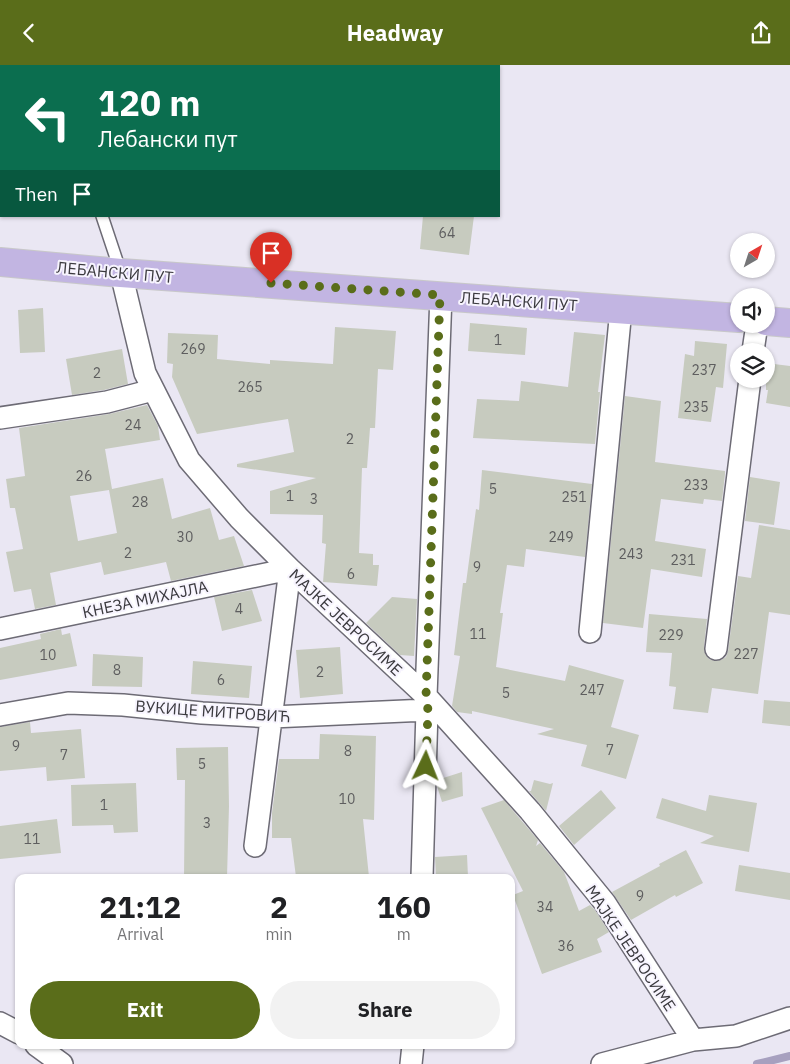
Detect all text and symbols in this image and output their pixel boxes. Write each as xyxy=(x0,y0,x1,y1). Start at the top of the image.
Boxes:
text: Headway xyxy=(347,18,443,47)
icon: back xyxy=(15,19,43,47)
icon: share xyxy=(747,19,775,47)
text: 120 m xyxy=(98,80,201,126)
icon: left xyxy=(15,85,80,150)
text: Лебански пут xyxy=(98,124,238,153)
icon: arrive xyxy=(68,180,96,208)
text: Then xyxy=(15,182,58,206)
house number: 64 xyxy=(439,224,455,242)
pin xyxy=(250,232,292,283)
north arrow xyxy=(730,233,775,277)
map controls xyxy=(730,233,775,388)
icon: arrive xyxy=(257,239,285,267)
street label: ЛЕБАНСКИ ПУТ xyxy=(56,257,174,287)
street label: ЛЕБАНСКИ ПУТ xyxy=(460,287,578,315)
button: sound xyxy=(730,288,775,333)
house number: 1 xyxy=(494,331,502,349)
house number: 269 xyxy=(180,340,206,358)
button: layers xyxy=(730,343,775,388)
house number: 237 xyxy=(691,361,717,379)
house number: 2 xyxy=(93,364,101,382)
house number: 265 xyxy=(237,378,263,396)
house number: 235 xyxy=(683,398,709,416)
house number: 24 xyxy=(125,416,141,434)
house number: 2 xyxy=(346,430,354,448)
house number: 26 xyxy=(76,467,92,485)
house number: 233 xyxy=(683,476,709,494)
house number: 5 xyxy=(489,480,497,498)
house number: 1 xyxy=(286,487,294,505)
house number: 251 xyxy=(561,488,587,506)
house number: 3 xyxy=(310,490,318,508)
house number: 28 xyxy=(132,493,148,511)
house number: 30 xyxy=(177,528,193,546)
house number: 249 xyxy=(548,528,574,546)
house number: 2 xyxy=(124,544,132,562)
house number: 243 xyxy=(618,545,644,563)
house number: 231 xyxy=(670,551,696,569)
house number: 9 xyxy=(473,558,481,576)
street label: МАЈКЕ ЈЕВРОСИМЕ xyxy=(285,564,407,680)
house number: 6 xyxy=(347,565,355,583)
street label: КНЕЗА МИХАЈЛА xyxy=(80,576,210,622)
house number: 4 xyxy=(235,600,243,618)
house number: 11 xyxy=(470,625,486,643)
house number: 229 xyxy=(658,626,684,644)
house number: 227 xyxy=(733,645,759,663)
house number: 10 xyxy=(40,646,56,664)
house number: 8 xyxy=(113,661,121,679)
house number: 2 xyxy=(316,663,324,681)
house number: 6 xyxy=(217,671,225,689)
house number: 247 xyxy=(579,681,605,699)
house number: 5 xyxy=(502,684,510,702)
street label: ВУКИЦЕ МИТРОВИЋ xyxy=(135,696,291,726)
house number: 9 xyxy=(12,737,20,755)
position arrow xyxy=(399,739,451,791)
house number: 7 xyxy=(606,741,614,759)
house number: 8 xyxy=(344,742,352,760)
house number: 7 xyxy=(60,746,68,764)
house number: 5 xyxy=(198,755,206,773)
house number: 10 xyxy=(339,790,355,808)
house number: 1 xyxy=(100,796,108,814)
house number: 3 xyxy=(203,814,211,832)
house number: 11 xyxy=(24,830,40,848)
street label: МАЈКЕ ЈЕВРОСИМЕ xyxy=(581,881,681,1015)
text: 21:12 xyxy=(99,887,181,926)
text: 2 xyxy=(270,887,288,926)
text: 160 xyxy=(377,887,431,926)
house number: 9 xyxy=(636,887,644,905)
house number: 34 xyxy=(537,898,553,916)
text: Arrival xyxy=(117,924,164,944)
text: min xyxy=(265,924,292,944)
text: m xyxy=(397,924,411,944)
house number: 36 xyxy=(558,937,574,955)
button: Exit xyxy=(30,981,260,1039)
button: Share xyxy=(270,981,500,1039)

